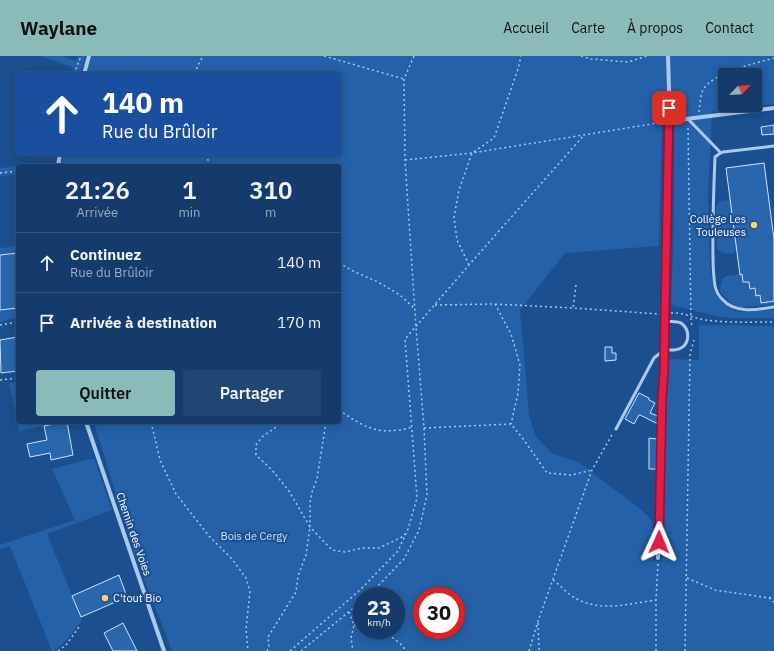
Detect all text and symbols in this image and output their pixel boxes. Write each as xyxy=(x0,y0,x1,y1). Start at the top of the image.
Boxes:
text: Waylane xyxy=(20,16,97,40)
text: Accueil xyxy=(503,19,549,37)
text: Carte xyxy=(571,19,605,37)
text: À propos xyxy=(627,19,683,37)
text: Contact xyxy=(705,19,754,37)
north arrow xyxy=(718,68,762,112)
map controls xyxy=(718,68,762,112)
text: 140 m xyxy=(102,84,184,121)
icon: ahead xyxy=(36,88,88,140)
pin xyxy=(652,91,686,125)
icon: arrive xyxy=(658,97,680,119)
text: Rue du Brûloir xyxy=(102,120,217,143)
text: 21:26 xyxy=(65,174,130,206)
text: 1 xyxy=(182,174,197,206)
text: 310 xyxy=(249,174,292,206)
text: Arrivée xyxy=(76,204,118,221)
text: min xyxy=(179,204,201,221)
text: m xyxy=(265,204,276,221)
place label: Collège Les Touleuses xyxy=(690,212,746,239)
marker: Collège Les Touleuses xyxy=(749,220,759,230)
text: Continuez xyxy=(70,245,141,264)
icon: ahead xyxy=(36,252,58,274)
text: 140 m xyxy=(277,253,321,272)
text: Rue du Brûloir xyxy=(70,264,153,281)
icon: arrive xyxy=(36,312,58,334)
text: Arrivée à destination xyxy=(70,313,217,332)
text: 170 m xyxy=(277,313,321,332)
button: Quitter xyxy=(36,370,175,416)
button: Partager xyxy=(183,370,321,416)
street label: Chemin des Voies xyxy=(113,490,155,578)
position arrow xyxy=(638,521,680,563)
park label: Bois de Cergy xyxy=(220,529,288,543)
speed limit sign: 30 xyxy=(413,587,465,639)
place label: C'tout Bio xyxy=(113,591,161,605)
marker: C'tout Bio xyxy=(100,593,110,603)
text: 23 xyxy=(367,594,391,621)
text: km/h xyxy=(367,616,391,629)

